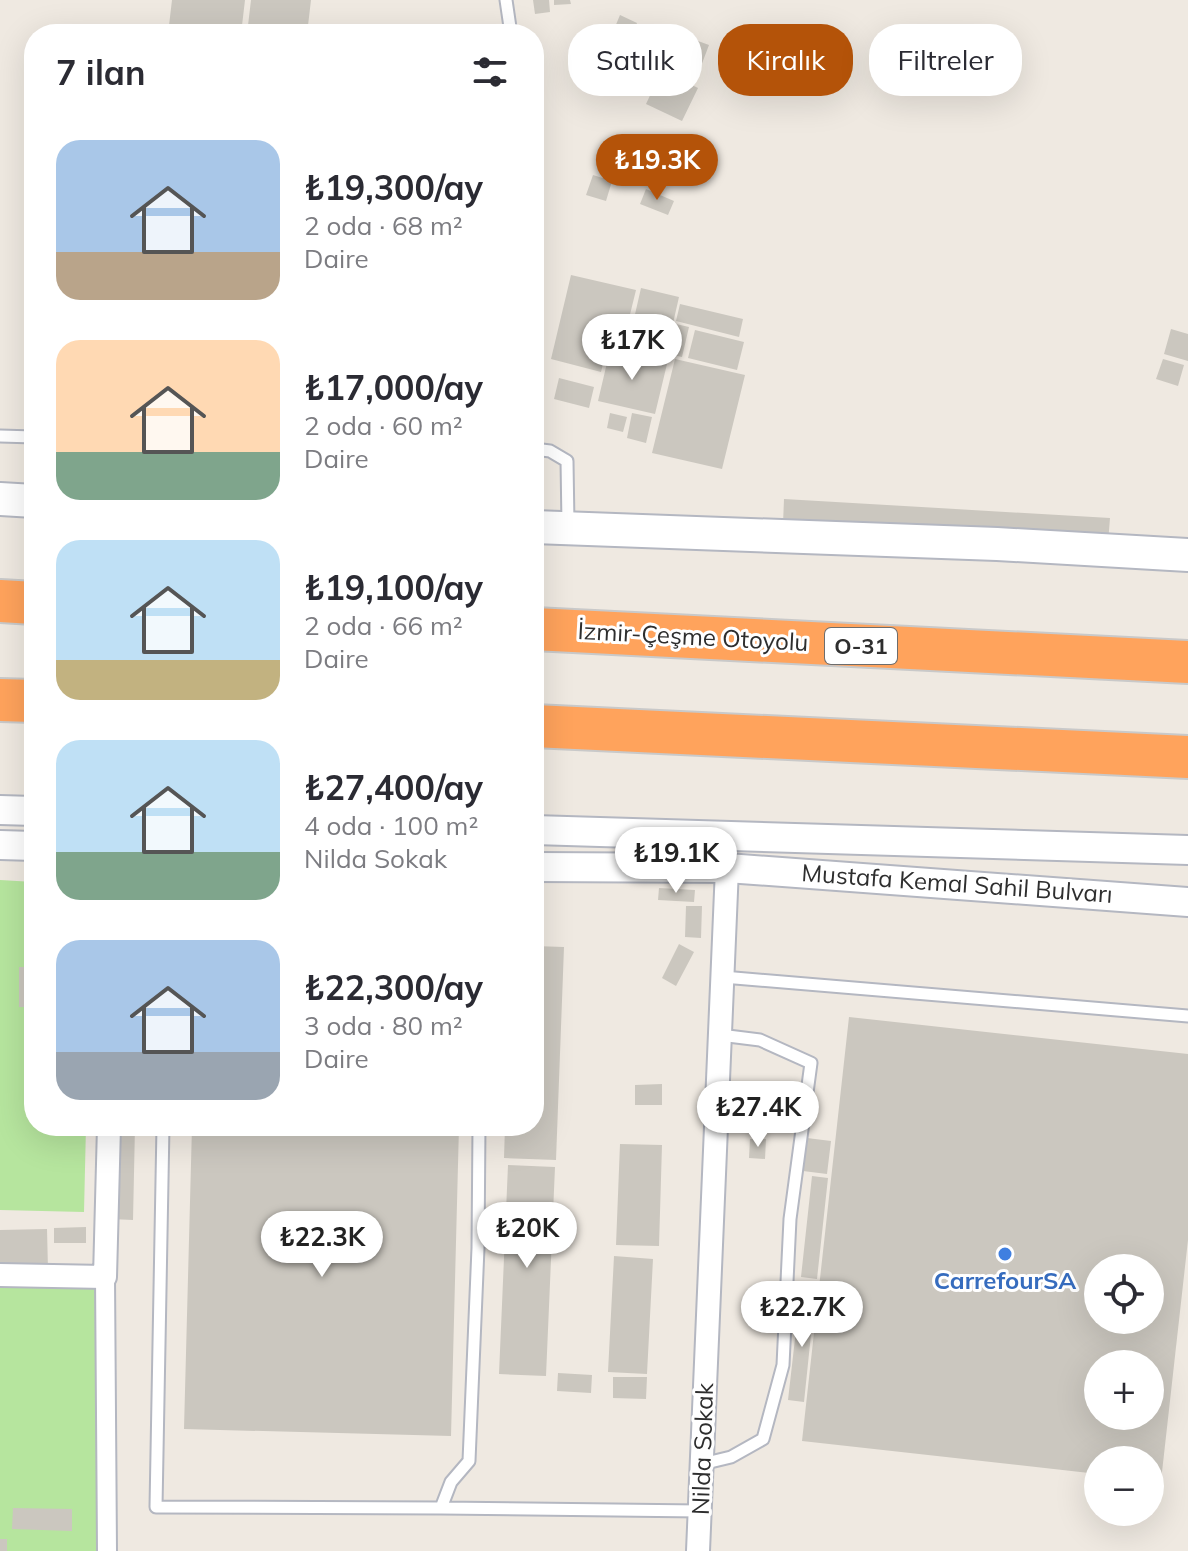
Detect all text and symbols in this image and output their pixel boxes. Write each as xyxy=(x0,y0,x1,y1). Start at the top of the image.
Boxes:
chip: Satılık xyxy=(568,24,702,96)
chip: Kiralık xyxy=(718,24,853,96)
chip: Filtreler xyxy=(869,24,1022,96)
icon: filters xyxy=(468,50,512,94)
text: 7 ilan xyxy=(56,51,145,94)
pin: ₺19.3K xyxy=(592,134,722,202)
text: ₺19.3K xyxy=(614,143,700,176)
text: ₺19,300/ay xyxy=(304,166,483,209)
icon: home xyxy=(120,172,216,268)
text: 2 oda · 68 m² xyxy=(304,209,463,242)
text: Daire xyxy=(304,242,369,275)
pin: ₺17K xyxy=(585,314,679,382)
text: ₺17K xyxy=(600,323,664,356)
text: ₺17,000/ay xyxy=(304,366,483,409)
icon: home xyxy=(120,372,216,468)
text: 2 oda · 60 m² xyxy=(304,409,463,442)
text: Daire xyxy=(304,442,369,475)
text: ₺19,100/ay xyxy=(304,566,483,609)
icon: home xyxy=(120,572,216,668)
text: 2 oda · 66 m² xyxy=(304,609,463,642)
street label: İzmir-Çeşme Otoyolu xyxy=(577,615,809,657)
road number: O-31 xyxy=(825,628,897,664)
text: Daire xyxy=(304,642,369,675)
text: ₺27,400/ay xyxy=(304,766,483,809)
icon: home xyxy=(120,772,216,868)
text: 4 oda · 100 m² xyxy=(304,809,478,842)
pin: ₺19.1K xyxy=(611,827,741,895)
text: ₺19.1K xyxy=(633,836,719,869)
text: Nilda Sokak xyxy=(304,842,447,875)
street label: Mustafa Kemal Sahil Bulvarı xyxy=(801,857,1114,909)
text: ₺22,300/ay xyxy=(304,966,483,1009)
icon: home xyxy=(120,972,216,1068)
text: 3 oda · 80 m² xyxy=(304,1009,463,1042)
text: Daire xyxy=(304,1042,369,1075)
pin: ₺27.4K xyxy=(693,1081,823,1149)
text: ₺27.4K xyxy=(715,1090,801,1123)
pin: ₺20K xyxy=(480,1202,574,1270)
pin: ₺22.3K xyxy=(257,1211,387,1279)
text: ₺20K xyxy=(495,1211,559,1244)
text: ₺22.3K xyxy=(279,1220,365,1253)
marker: CarrefourSA xyxy=(996,1245,1014,1263)
map controls xyxy=(1084,1254,1164,1526)
button: locate xyxy=(1084,1254,1164,1334)
place label: CarrefourSA xyxy=(934,1265,1076,1295)
pin: ₺22.7K xyxy=(737,1281,867,1349)
text: ₺22.7K xyxy=(759,1290,845,1323)
button: + xyxy=(1084,1350,1164,1430)
street label: Nilda Sokak xyxy=(685,1382,719,1516)
button: − xyxy=(1084,1446,1164,1526)

